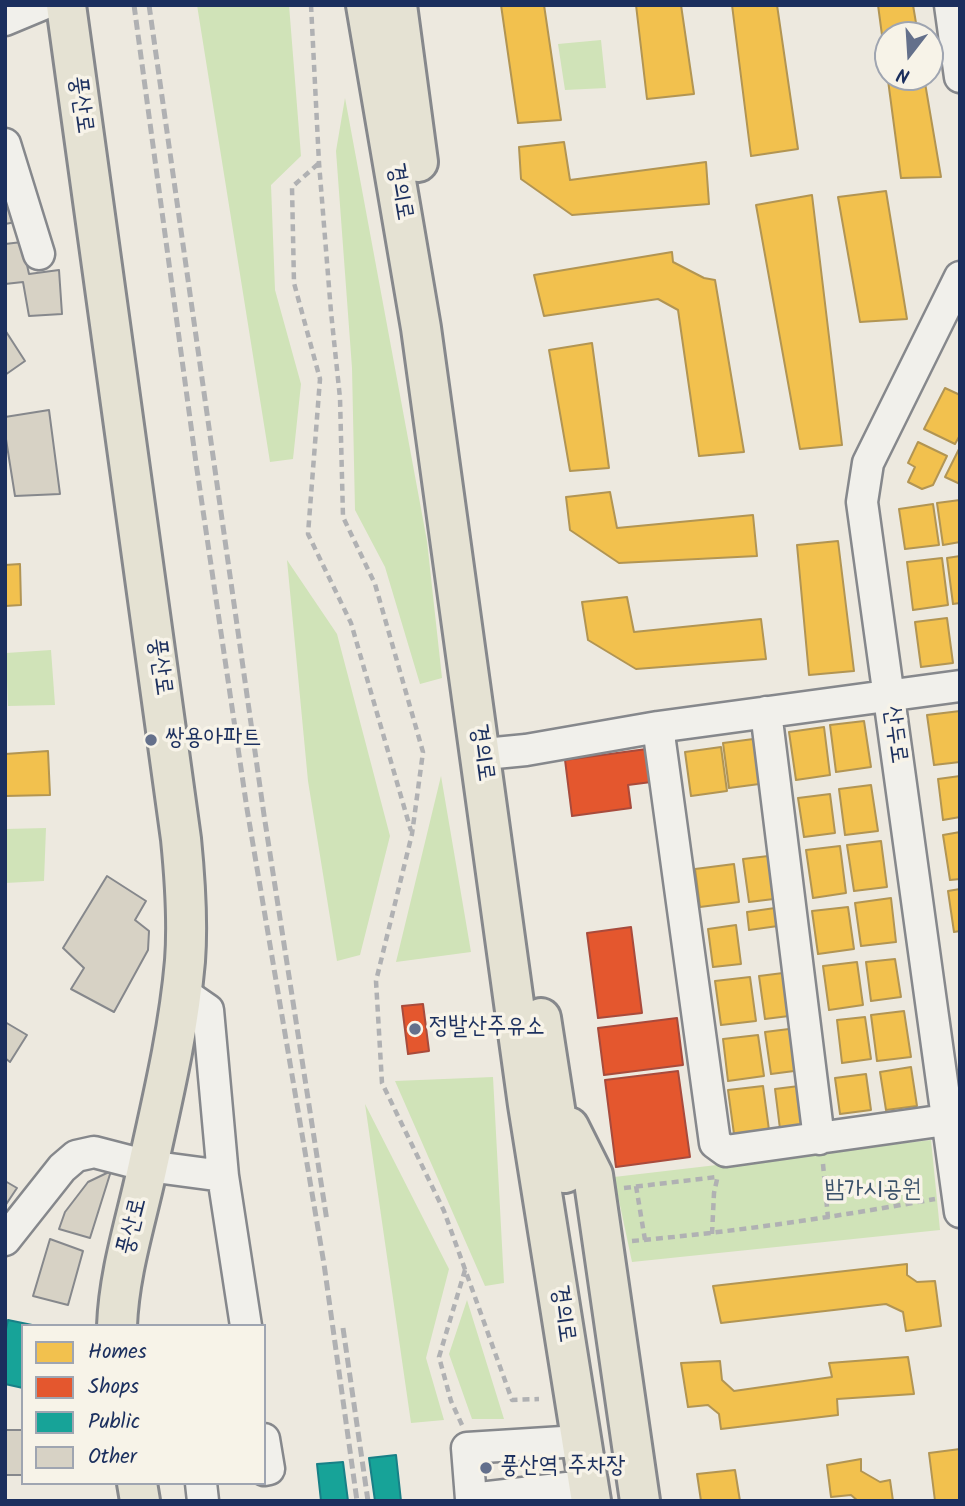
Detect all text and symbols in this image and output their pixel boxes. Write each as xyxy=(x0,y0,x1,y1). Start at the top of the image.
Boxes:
north arrow xyxy=(874,21,944,91)
text: N xyxy=(893,58,914,90)
street label: 풍산로 xyxy=(61,74,97,136)
street label: 경의로 xyxy=(379,161,417,223)
street label: 풍산로 xyxy=(140,636,176,698)
street label: 산두로 xyxy=(875,704,911,766)
street label: 경의로 xyxy=(462,722,498,784)
place label: 쌍용아파트 xyxy=(165,726,262,754)
marker: 쌍용아파트 xyxy=(143,732,159,748)
place label: 정발산주유소 xyxy=(429,1015,545,1043)
marker: 정발산주유소 xyxy=(407,1021,423,1037)
park label: 밤가시공원 xyxy=(825,1178,921,1206)
street label: 풍산로 xyxy=(113,1195,155,1259)
street label: 경의로 xyxy=(543,1283,579,1345)
legend xyxy=(21,1324,266,1485)
text: Homes xyxy=(88,1336,147,1369)
text: Shops xyxy=(88,1371,139,1404)
text: Public xyxy=(88,1406,140,1439)
text: Other xyxy=(88,1441,137,1474)
place label: 풍산역 주차장 xyxy=(500,1454,625,1482)
marker: 풍산역 주차장 xyxy=(478,1460,494,1476)

